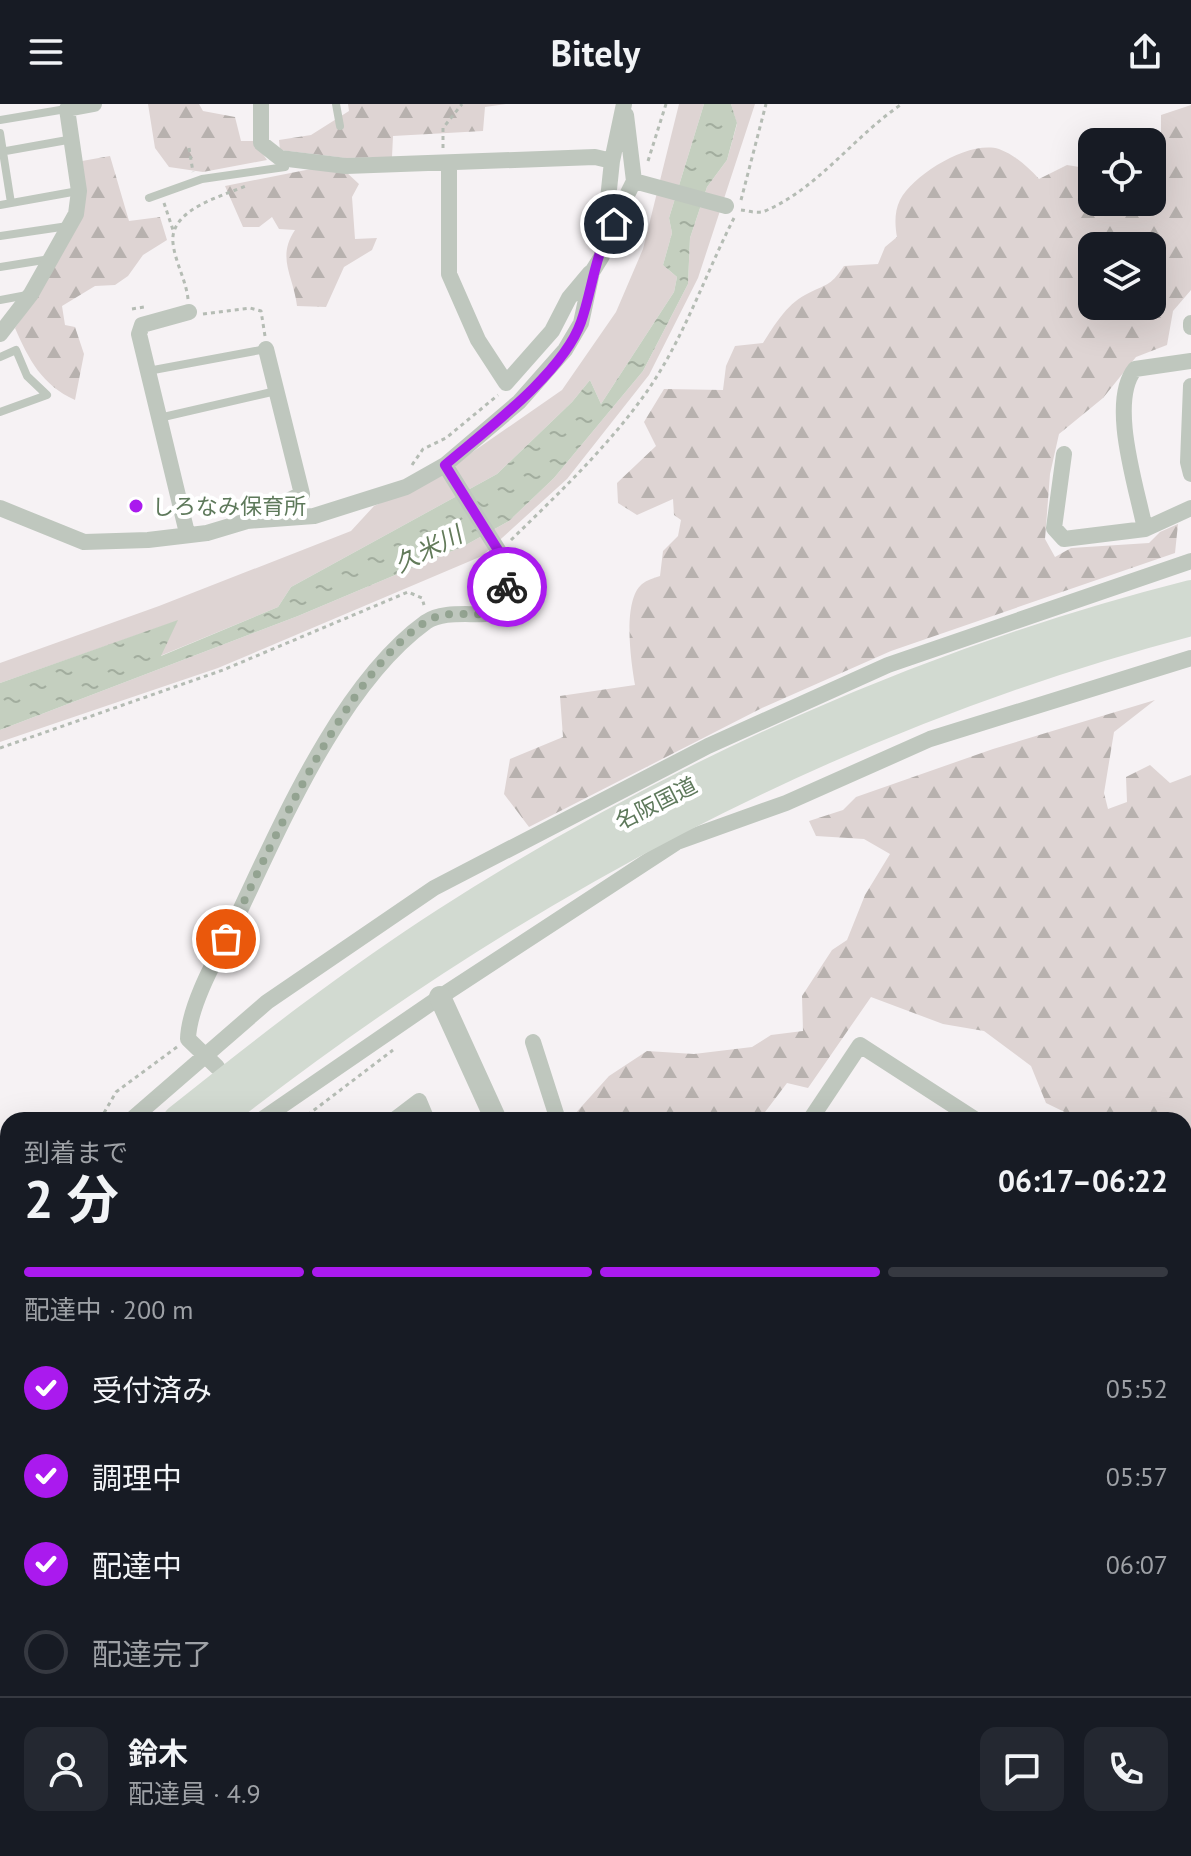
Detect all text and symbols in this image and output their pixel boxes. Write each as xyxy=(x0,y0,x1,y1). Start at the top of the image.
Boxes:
text: Bitely xyxy=(551,29,640,76)
icon: menu xyxy=(24,30,68,74)
icon: share xyxy=(1123,30,1167,74)
map controls xyxy=(1078,128,1166,320)
button: locate xyxy=(1078,128,1166,216)
pin xyxy=(580,190,648,258)
icon: home xyxy=(592,202,636,246)
button: layers xyxy=(1078,232,1166,320)
place label: しろなみ保育所 xyxy=(152,492,306,520)
marker: しろなみ保育所 xyxy=(127,497,145,515)
water label: 久米川 xyxy=(389,517,470,579)
courier xyxy=(467,547,547,627)
icon: bike xyxy=(485,565,529,609)
street label: 名阪国道 xyxy=(610,771,702,835)
pin xyxy=(192,905,260,973)
icon: bag xyxy=(204,917,248,961)
text: 到着まで xyxy=(24,1136,128,1169)
text: 06:17–06:22 xyxy=(998,1161,1168,1200)
text: 2 分 xyxy=(24,1165,119,1232)
text: 配達中 · 200 m xyxy=(24,1293,193,1326)
icon: check xyxy=(24,1366,68,1410)
text: 受付済み xyxy=(92,1370,212,1409)
text: 05:52 xyxy=(1106,1372,1168,1405)
icon: check xyxy=(24,1454,68,1498)
text: 調理中 xyxy=(92,1458,182,1497)
text: 05:57 xyxy=(1106,1460,1168,1493)
icon: check xyxy=(24,1542,68,1586)
text: 配達中 xyxy=(92,1546,182,1585)
text: 06:07 xyxy=(1106,1548,1168,1581)
text: 配達完了 xyxy=(92,1634,212,1673)
button: person xyxy=(24,1727,108,1811)
button: chat xyxy=(980,1727,1064,1811)
button: phone xyxy=(1084,1727,1168,1811)
text: 鈴木 xyxy=(128,1733,188,1772)
text: 配達員 · 4.9 xyxy=(128,1777,261,1810)

